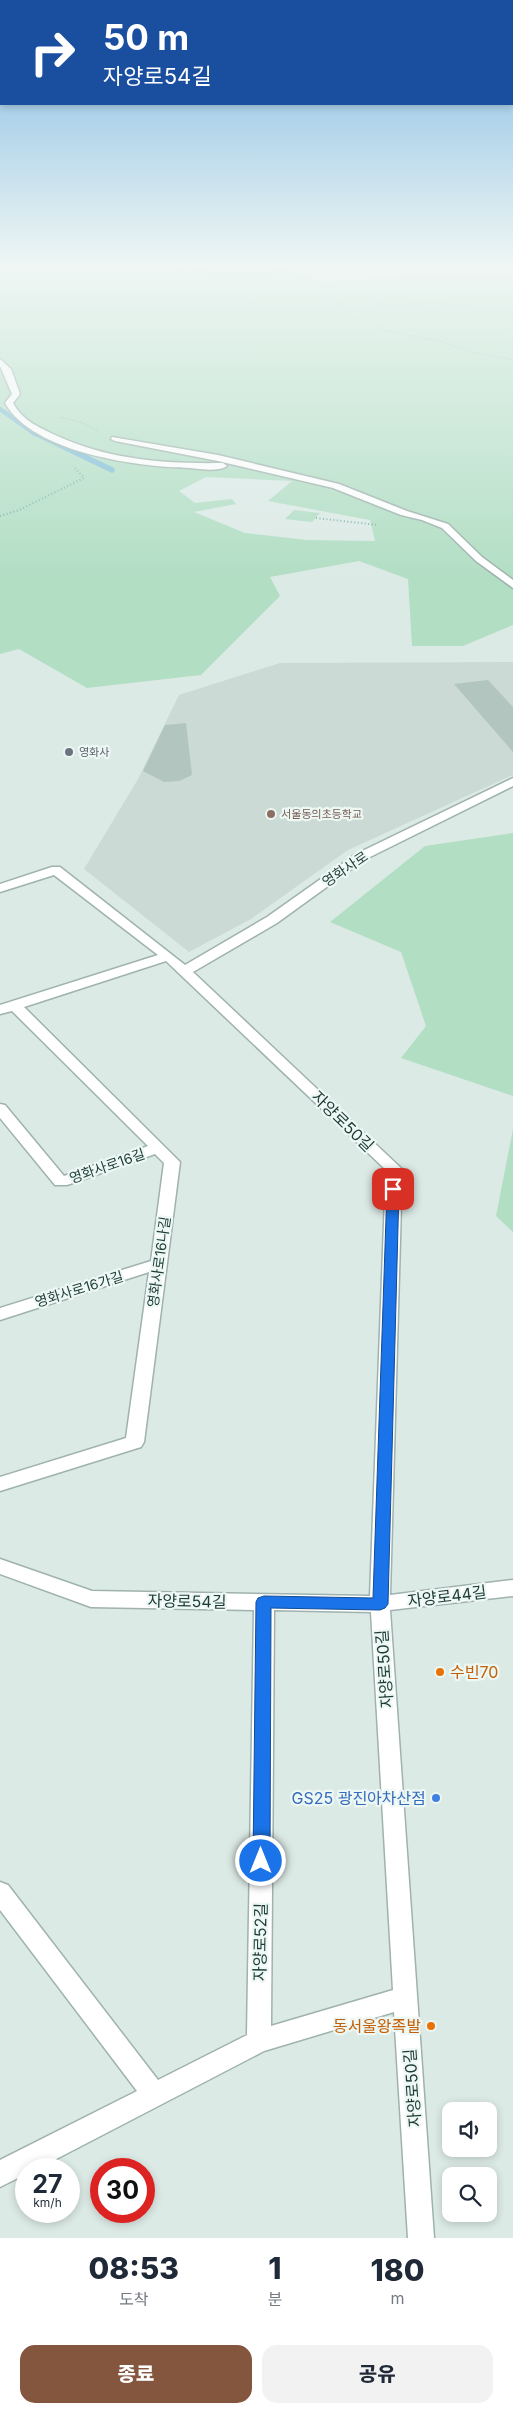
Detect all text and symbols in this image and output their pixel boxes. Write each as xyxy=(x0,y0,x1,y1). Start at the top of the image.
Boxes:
text: 50 m xyxy=(103,16,189,58)
icon: right xyxy=(20,20,85,85)
text: 자양로54길 xyxy=(103,63,212,89)
place label: 영화사 xyxy=(79,745,109,759)
marker: 영화사 xyxy=(63,746,75,758)
place label: 서울동의초등학교 xyxy=(281,807,362,821)
marker: 서울동의초등학교 xyxy=(265,808,277,820)
street label: 영화사로 xyxy=(319,847,371,890)
street label: 자양로50길 xyxy=(308,1086,378,1156)
street label: 영화사로16길 xyxy=(67,1145,147,1186)
pin xyxy=(372,1168,414,1210)
icon: arrive xyxy=(379,1175,407,1203)
street label: 영화사로16나길 xyxy=(144,1215,173,1308)
street label: 영화사로16가길 xyxy=(33,1267,125,1310)
street label: 자양로44길 xyxy=(406,1581,488,1611)
street label: 자양로54길 xyxy=(147,1590,227,1612)
street label: 자양로50길 xyxy=(371,1629,397,1709)
place label: 수빈70 xyxy=(450,1662,498,1682)
marker: 수빈70 xyxy=(434,1666,446,1678)
place label: GS25 광진아차산점 xyxy=(291,1788,426,1808)
marker: GS25 광진아차산점 xyxy=(430,1792,442,1804)
position arrow xyxy=(234,1834,286,1886)
street label: 자양로52길 xyxy=(249,1903,271,1981)
place label: 동서울왕족발 xyxy=(333,2016,421,2036)
marker: 동서울왕족발 xyxy=(425,2020,437,2032)
street label: 자양로50길 xyxy=(399,2048,425,2128)
map controls xyxy=(442,2102,497,2222)
button: sound xyxy=(442,2102,497,2157)
speed limit sign: 30 xyxy=(90,2158,155,2223)
button: search xyxy=(442,2167,497,2222)
text: 27 xyxy=(32,2169,63,2199)
text: km/h xyxy=(33,2195,62,2210)
text: 08:53 xyxy=(88,2250,179,2286)
text: 1 xyxy=(268,2250,281,2286)
text: 180 xyxy=(371,2252,425,2288)
text: m xyxy=(391,2288,405,2308)
text: 도착 xyxy=(119,2289,148,2309)
text: 분 xyxy=(267,2289,282,2309)
button: 종료 xyxy=(20,2345,252,2403)
button: 공유 xyxy=(262,2345,493,2403)

